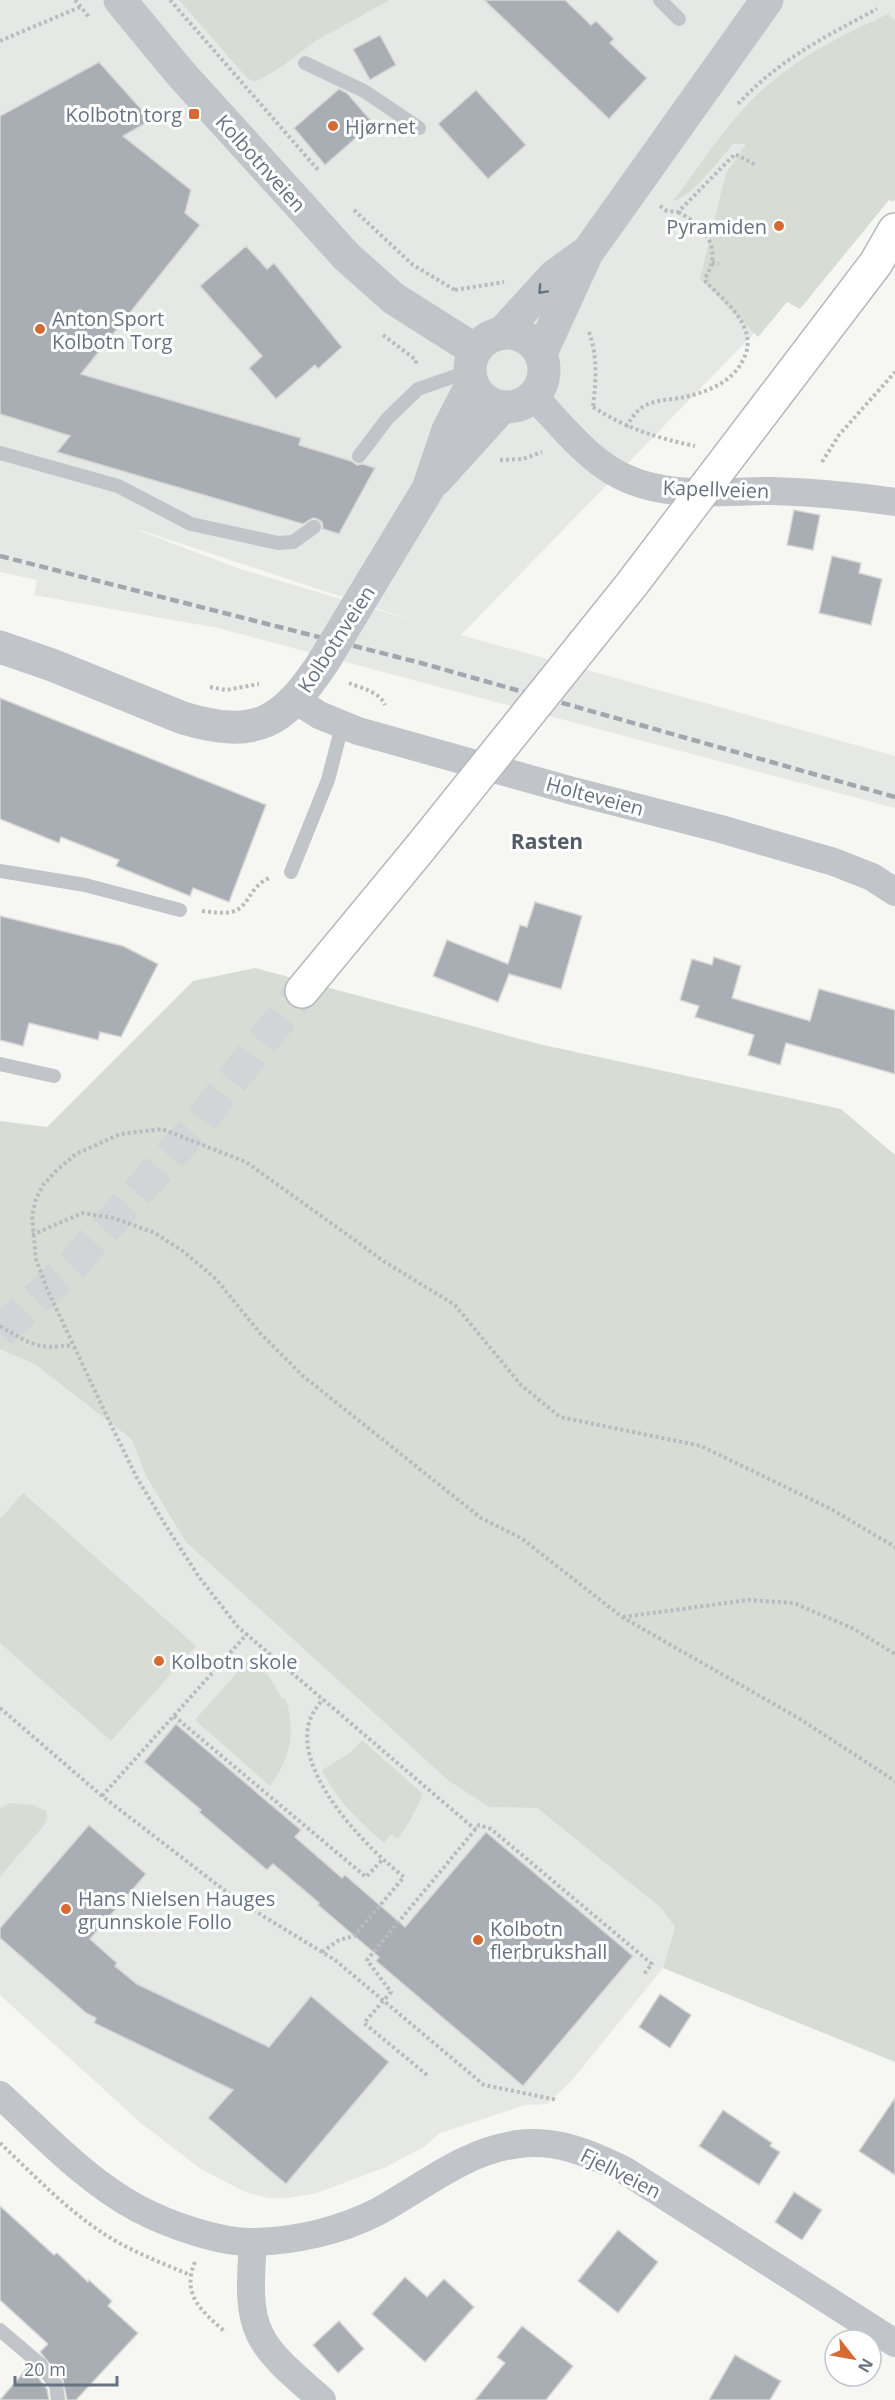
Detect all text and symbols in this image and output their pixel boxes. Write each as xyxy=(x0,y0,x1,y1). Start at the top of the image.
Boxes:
place label: Kolbotn torg xyxy=(66,101,182,128)
marker: Kolbotn torg xyxy=(187,107,201,121)
street label: Kolbotnveien xyxy=(210,108,312,218)
place label: Hjørnet xyxy=(345,113,416,140)
marker: Hjørnet xyxy=(326,119,340,133)
place label: Pyramiden xyxy=(666,213,767,240)
marker: Pyramiden xyxy=(772,219,786,233)
one-way arrow xyxy=(538,282,549,293)
place label: Anton Sport Kolbotn Torg xyxy=(52,305,172,355)
marker: Anton Sport Kolbotn Torg xyxy=(33,322,47,336)
street label: Kapellveien xyxy=(662,474,770,504)
street label: Kolbotnveien xyxy=(291,580,381,698)
street label: Holteveien xyxy=(543,770,647,822)
district label: Rasten xyxy=(511,827,583,855)
place label: Kolbotn skole xyxy=(171,1648,298,1675)
marker: Kolbotn skole xyxy=(152,1654,166,1668)
place label: Hans Nielsen Hauges grunnskole Follo xyxy=(78,1885,275,1935)
marker: Hans Nielsen Hauges grunnskole Follo xyxy=(59,1902,73,1916)
place label: Kolbotn flerbrukshall xyxy=(490,1915,607,1965)
marker: Kolbotn flerbrukshall xyxy=(471,1933,485,1947)
street label: Fjellveien xyxy=(576,2141,666,2205)
north arrow xyxy=(823,2328,883,2388)
scale bar xyxy=(15,2349,117,2387)
text: N xyxy=(853,2354,879,2377)
text: 20 m xyxy=(24,2357,66,2381)

